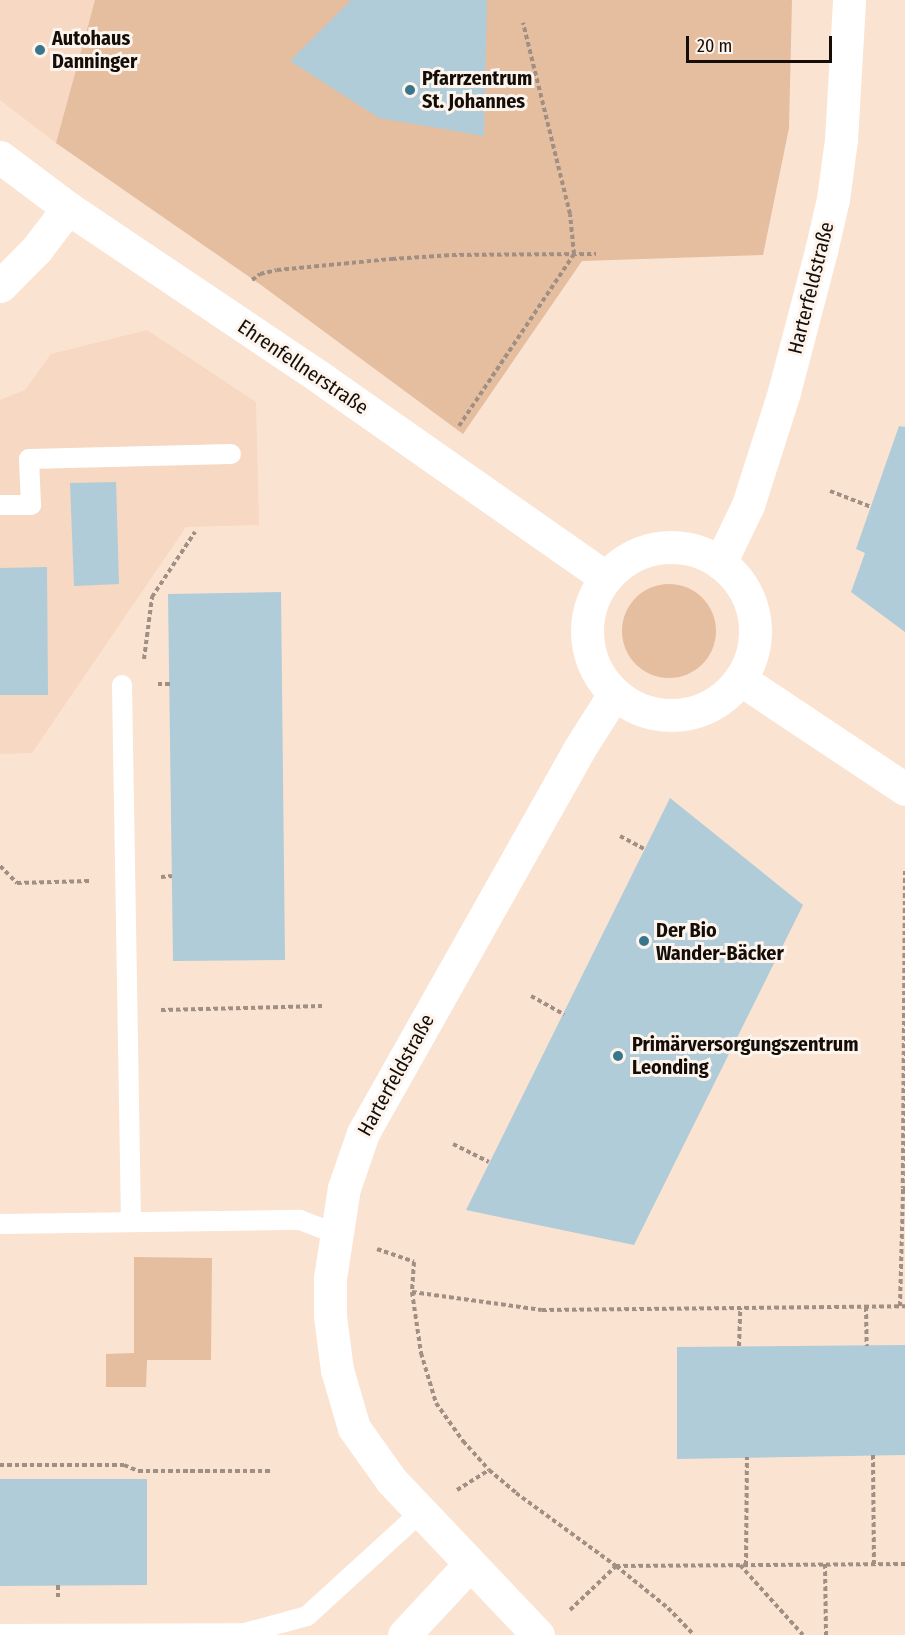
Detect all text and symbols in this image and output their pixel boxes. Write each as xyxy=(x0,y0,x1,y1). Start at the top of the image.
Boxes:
scale bar xyxy=(689,24,834,62)
place label: Autohaus Danninger xyxy=(52,27,137,74)
text: 20 m xyxy=(697,35,732,57)
marker: Autohaus Danninger xyxy=(33,43,47,57)
place label: Pfarrzentrum St. Johannes xyxy=(422,66,532,113)
marker: Pfarrzentrum St. Johannes xyxy=(403,83,417,97)
street label: Harterfeldstraße xyxy=(783,219,839,357)
street label: Ehrenfellnerstraße xyxy=(233,315,373,419)
place label: Der Bio Wander-Bäcker xyxy=(656,918,784,965)
marker: Der Bio Wander-Bäcker xyxy=(637,934,651,948)
street label: Harterfeldstraße xyxy=(353,1010,439,1140)
place label: Primärversorgungszentrum Leonding xyxy=(632,1032,858,1079)
marker: Primärversorgungszentrum Leonding xyxy=(609,1047,627,1065)

